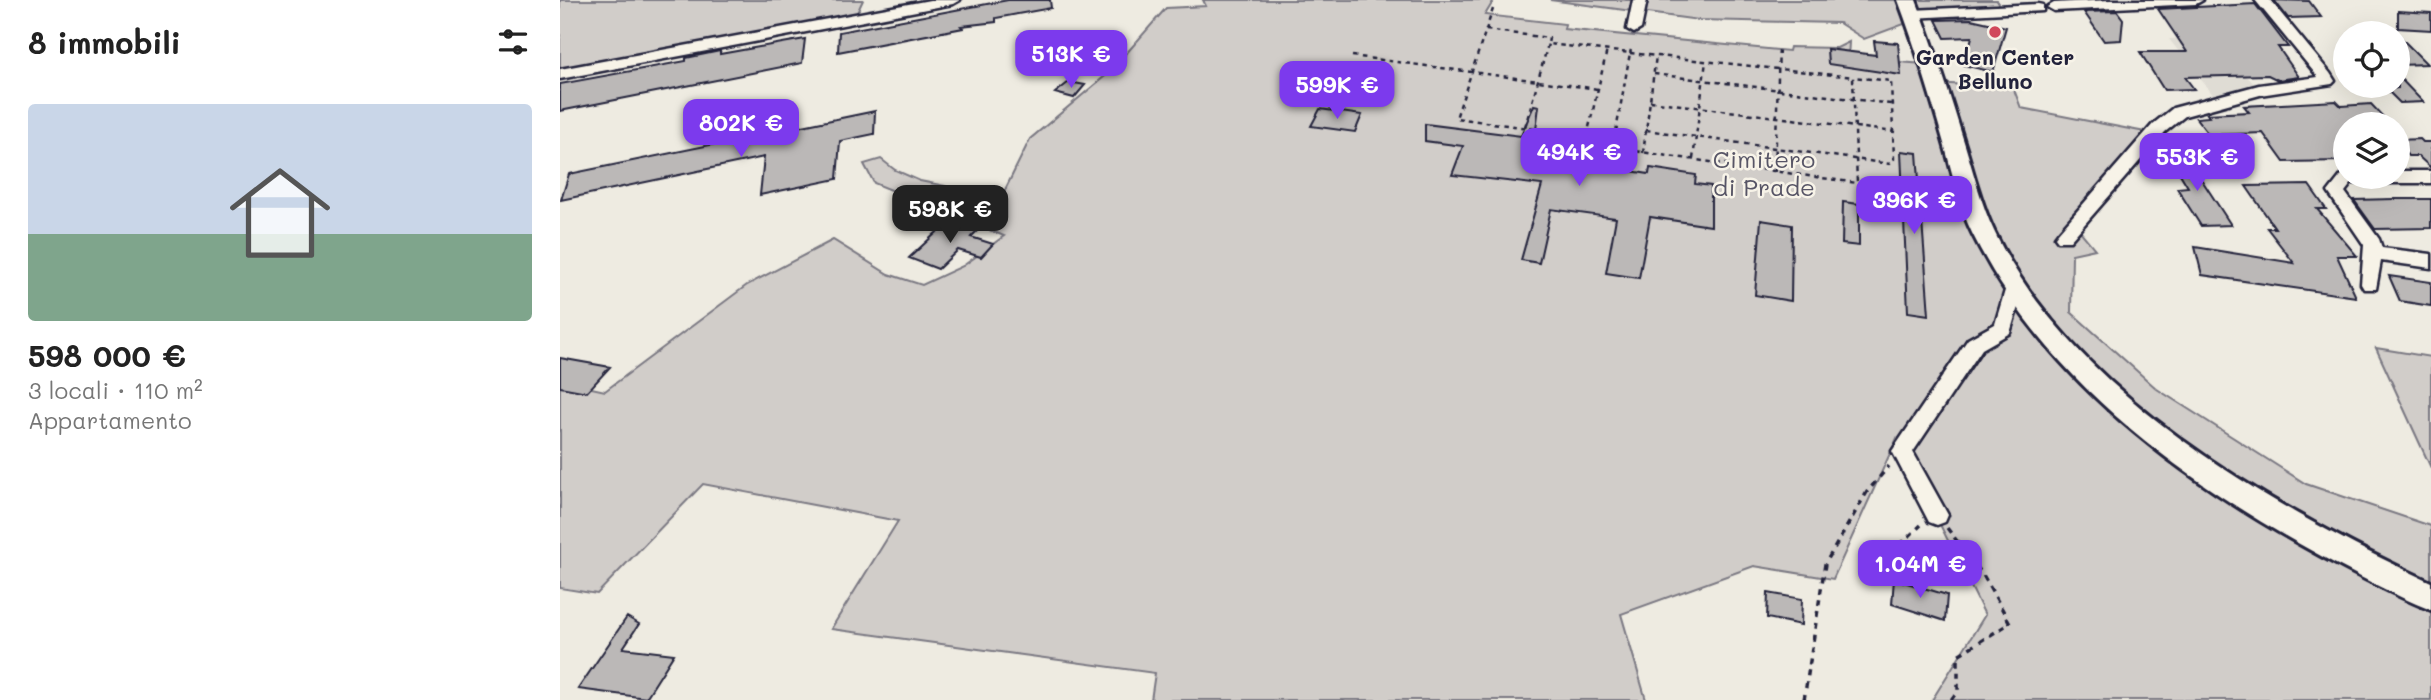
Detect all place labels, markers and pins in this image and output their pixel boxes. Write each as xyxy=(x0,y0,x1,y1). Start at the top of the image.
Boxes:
marker: Garden Center Belluno xyxy=(1987,24,2003,40)
pin: 513K € xyxy=(1014,31,1128,90)
place label: Garden Center Belluno xyxy=(1916,43,2074,94)
pin: 599K € xyxy=(1280,61,1394,121)
pin: 802K € xyxy=(684,100,798,159)
pin: 494K € xyxy=(1522,128,1636,188)
pin: 553K € xyxy=(2140,134,2254,193)
pin: 396K € xyxy=(1857,176,1971,236)
pin: 598K € xyxy=(893,186,1007,245)
pin: 1.04M € xyxy=(1855,540,1985,600)

